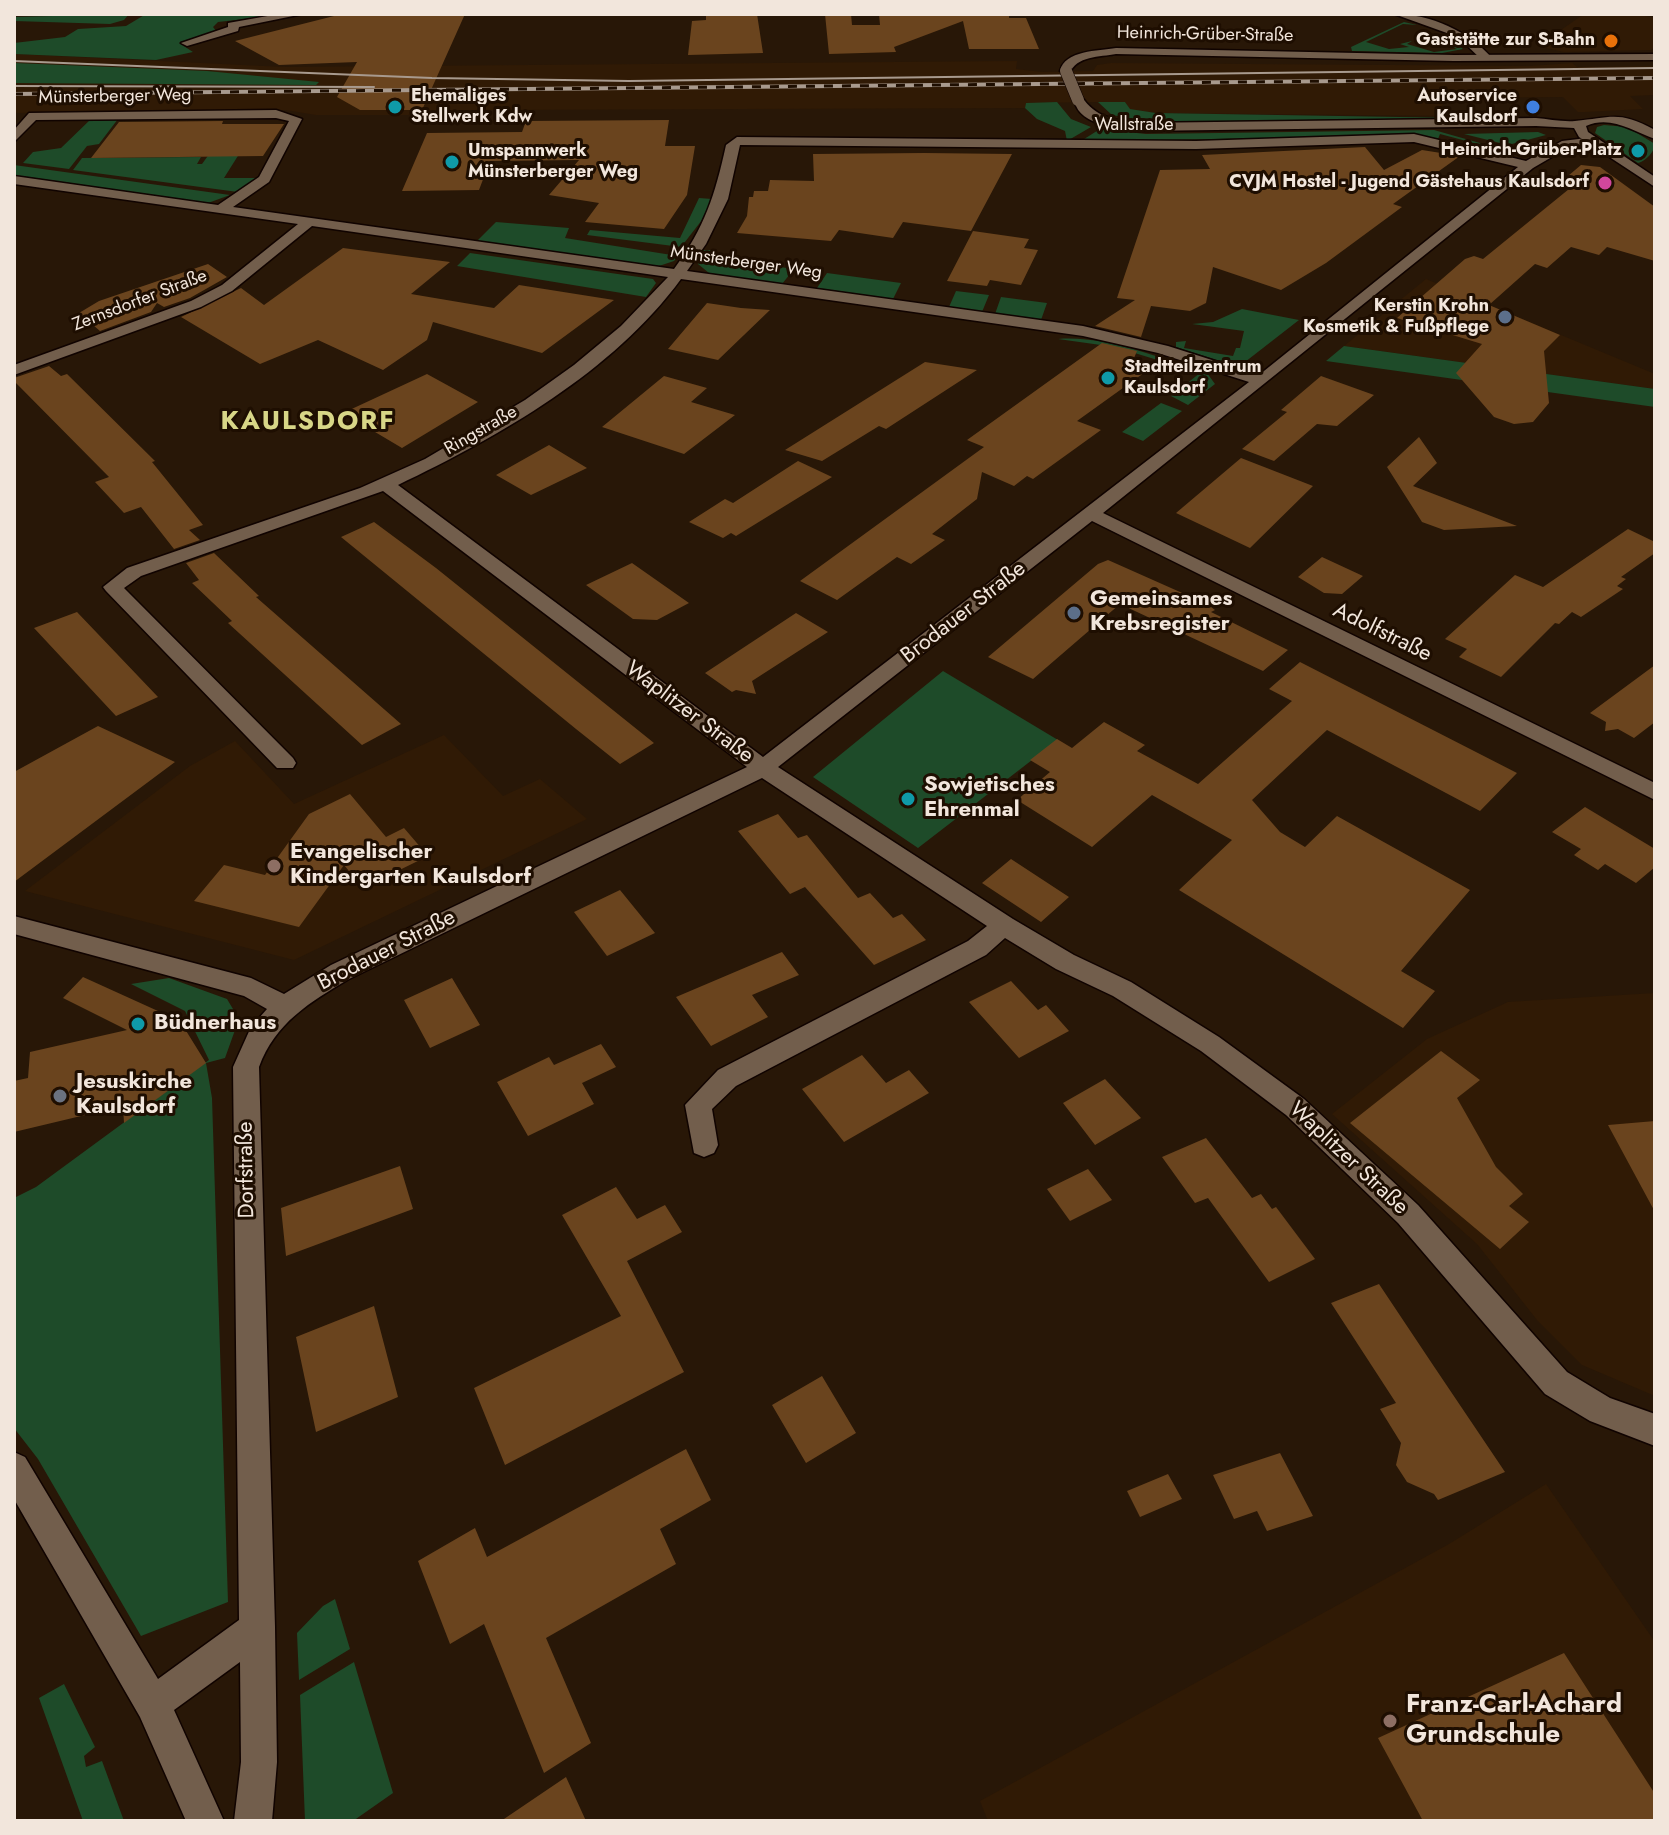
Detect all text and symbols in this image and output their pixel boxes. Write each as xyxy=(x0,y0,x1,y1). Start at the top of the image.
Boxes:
street label: Heinrich-Grüber-Straße xyxy=(1117,23,1293,47)
place label: Gaststätte zur S-Bahn xyxy=(1416,30,1595,52)
marker: Gaststätte zur S-Bahn xyxy=(1602,32,1620,50)
street label: Münsterberger Weg xyxy=(38,85,192,109)
place label: Ehemaliges Stellwerk Kdw xyxy=(411,86,532,128)
place label: Autoservice Kaulsdorf xyxy=(1417,86,1517,128)
marker: Ehemaliges Stellwerk Kdw xyxy=(386,98,404,116)
marker: Autoservice Kaulsdorf xyxy=(1524,98,1542,116)
street label: Wallstraße xyxy=(1095,115,1173,137)
place label: Heinrich-Grüber-Platz xyxy=(1441,140,1622,162)
place label: Umspannwerk Münsterberger Weg xyxy=(468,141,638,184)
marker: Heinrich-Grüber-Platz xyxy=(1629,142,1647,160)
marker: Umspannwerk Münsterberger Weg xyxy=(443,153,461,171)
place label: CVJM Hostel - Jugend Gästehaus Kaulsdorf xyxy=(1229,172,1589,194)
marker: CVJM Hostel - Jugend Gästehaus Kaulsdorf xyxy=(1596,174,1614,192)
street label: Münsterberger Weg xyxy=(669,242,823,284)
street label: Zernsdorfer Straße xyxy=(70,265,210,337)
place label: Kerstin Krohn Kosmetik & Fußpflege xyxy=(1303,296,1489,338)
marker: Kerstin Krohn Kosmetik & Fußpflege xyxy=(1496,308,1514,326)
place label: Stadtteilzentrum Kaulsdorf xyxy=(1124,357,1261,400)
marker: Stadtteilzentrum Kaulsdorf xyxy=(1099,369,1117,387)
street label: Ringstraße xyxy=(441,402,521,460)
district label: KAULSDORF xyxy=(220,407,396,439)
street label: Brodauer Straße xyxy=(896,556,1032,670)
place label: Gemeinsames Krebsregister xyxy=(1090,587,1232,638)
street label: Adolfstraße xyxy=(1328,598,1436,668)
marker: Gemeinsames Krebsregister xyxy=(1065,604,1083,622)
street label: Waplitzer Straße xyxy=(620,656,758,770)
place label: Sowjetisches Ehrenmal xyxy=(924,773,1055,824)
marker: Sowjetisches Ehrenmal xyxy=(899,790,917,808)
place label: Evangelischer Kindergarten Kaulsdorf xyxy=(290,840,531,892)
marker: Evangelischer Kindergarten Kaulsdorf xyxy=(265,857,283,875)
street label: Brodauer Straße xyxy=(314,905,460,997)
place label: Büdnerhaus xyxy=(154,1011,276,1037)
marker: Büdnerhaus xyxy=(129,1015,147,1033)
place label: Jesuskirche Kaulsdorf xyxy=(76,1070,192,1122)
marker: Jesuskirche Kaulsdorf xyxy=(51,1087,69,1105)
street label: Waplitzer Straße xyxy=(1283,1097,1413,1221)
street label: Dorfstraße xyxy=(233,1121,261,1219)
place label: Franz-Carl-Achard Grundschule xyxy=(1406,1690,1622,1752)
marker: Franz-Carl-Achard Grundschule xyxy=(1381,1712,1399,1730)

